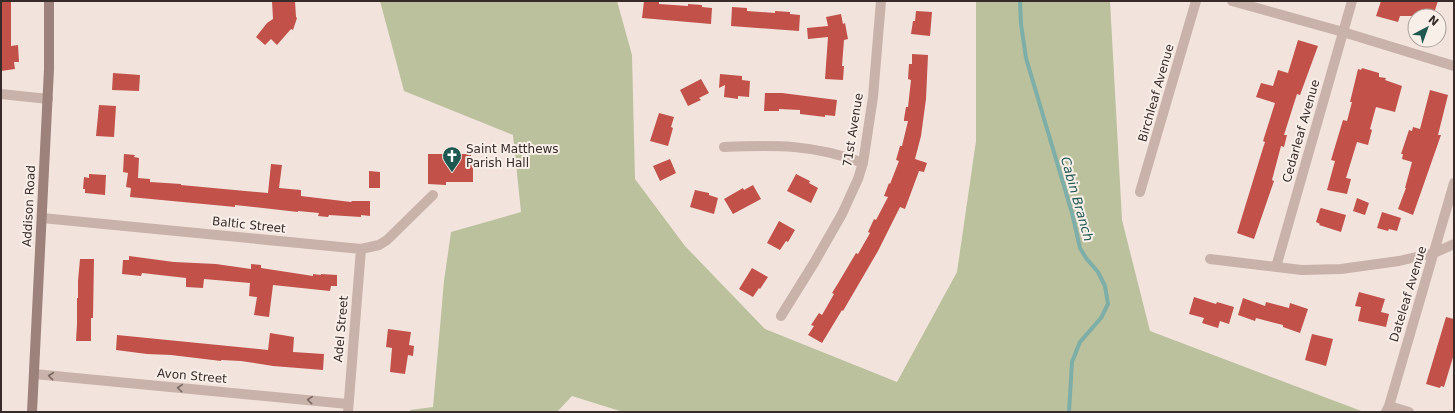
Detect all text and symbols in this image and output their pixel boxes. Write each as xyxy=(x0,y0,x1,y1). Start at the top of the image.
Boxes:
north arrow xyxy=(1407,8,1447,48)
text: N xyxy=(1425,13,1441,29)
street label: Birchleaf Avenue xyxy=(1135,42,1177,144)
street label: Cedarleaf Avenue xyxy=(1280,78,1322,184)
street label: 71st Avenue xyxy=(840,92,866,168)
place label: Saint Matthews Parish Hall xyxy=(466,142,559,170)
church icon: Saint Matthews Parish Hall xyxy=(441,145,463,173)
water label: Cabin Branch xyxy=(1058,155,1096,243)
street label: Addison Road xyxy=(20,165,38,247)
street label: Baltic Street xyxy=(212,214,287,236)
street label: Dateleaf Avenue xyxy=(1387,244,1429,344)
street label: Adel Street xyxy=(331,295,351,363)
street label: Avon Street xyxy=(157,366,228,386)
one-way arrow xyxy=(48,371,54,380)
one-way arrow xyxy=(177,384,183,393)
one-way arrow xyxy=(307,396,313,405)

